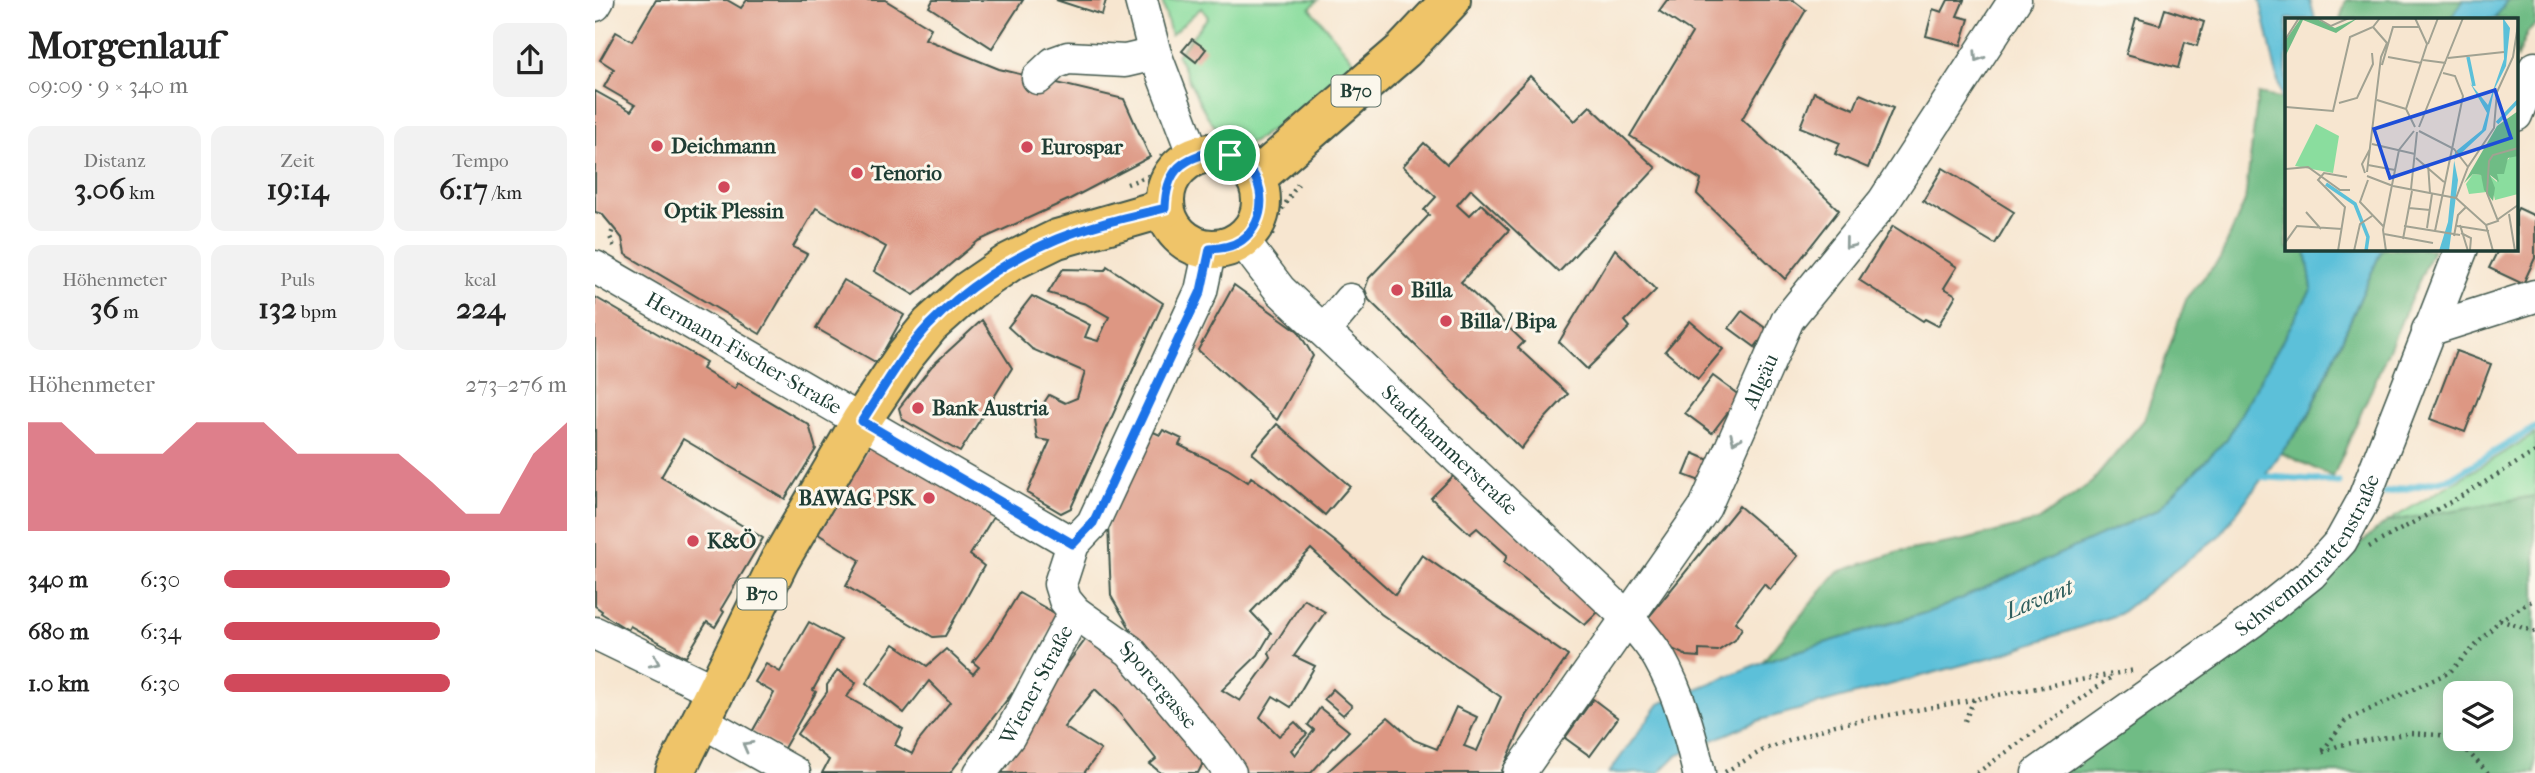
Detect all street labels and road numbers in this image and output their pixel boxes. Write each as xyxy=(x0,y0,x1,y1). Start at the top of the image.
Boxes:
road number: B70 xyxy=(1331,76,1381,106)
street label: Hermann-Fischer-Straße xyxy=(642,287,846,419)
street label: Allgäu xyxy=(1737,350,1783,414)
street label: Stadthammerstraße xyxy=(1377,380,1523,520)
street label: Schwemmtrattenstraße xyxy=(2230,471,2384,641)
road number: B70 xyxy=(737,579,787,610)
street label: Wiener Straße xyxy=(994,621,1078,750)
street label: Sporergasse xyxy=(1115,636,1202,734)

